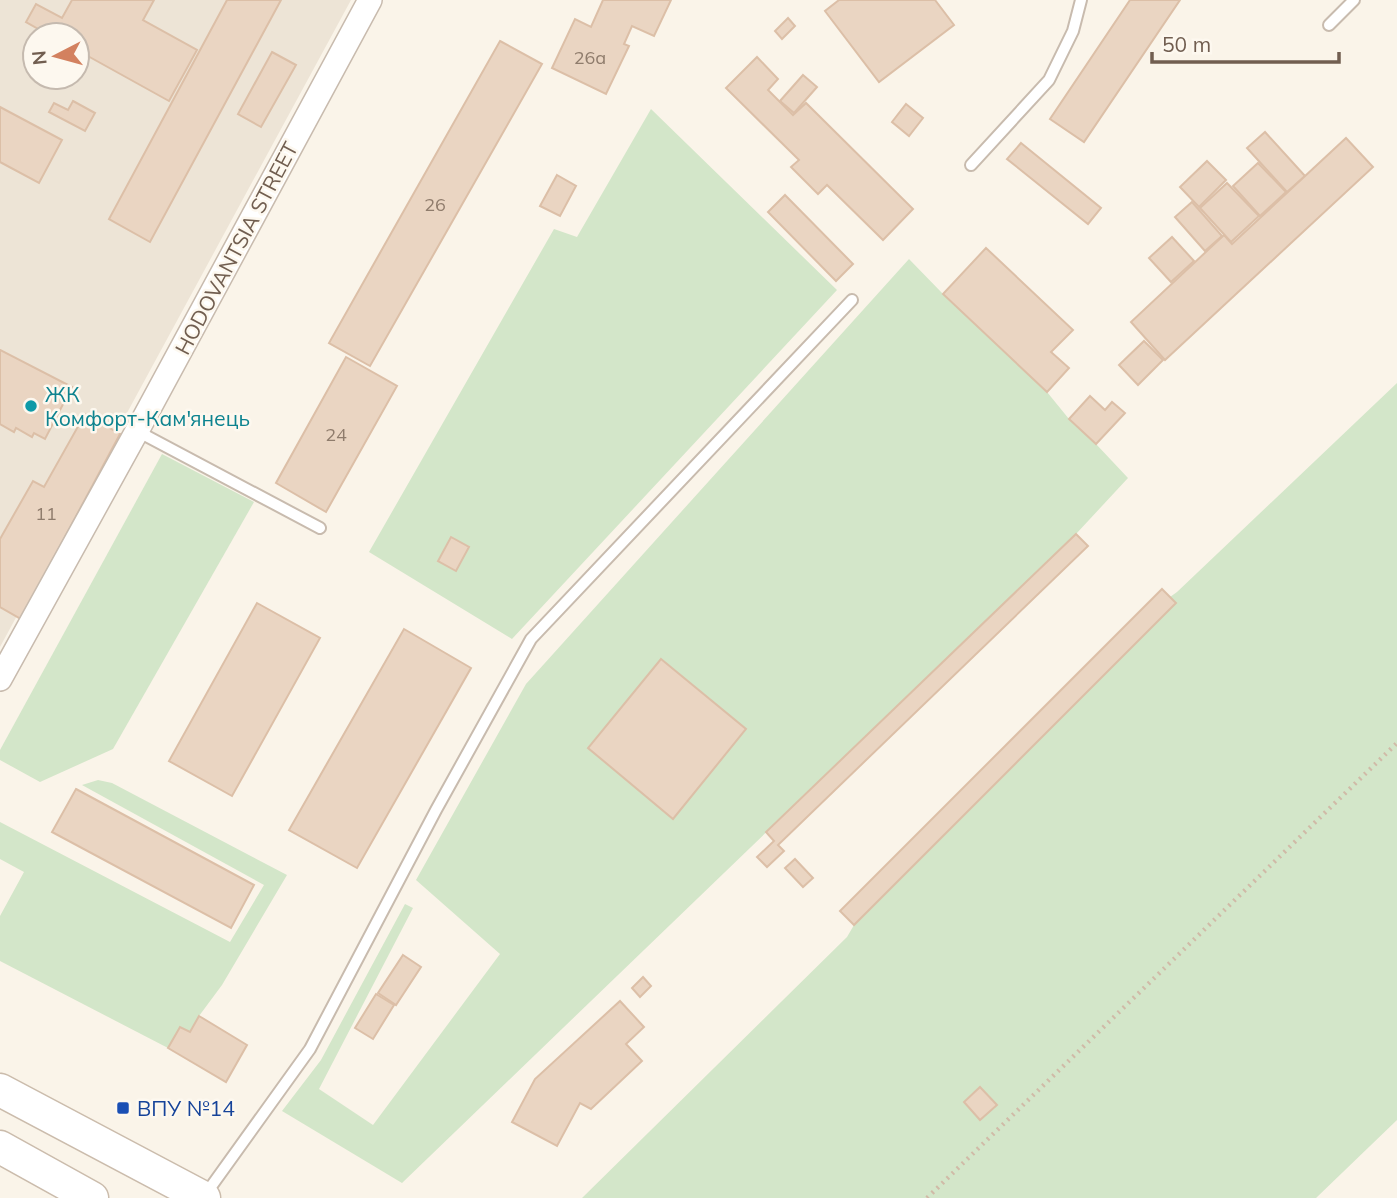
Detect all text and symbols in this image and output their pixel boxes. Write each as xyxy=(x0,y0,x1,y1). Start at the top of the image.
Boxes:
north arrow xyxy=(21,21,91,91)
scale bar xyxy=(1152,21,1339,65)
text: 50 m xyxy=(1162,31,1211,57)
house number: 26а xyxy=(574,46,606,69)
text: N xyxy=(26,49,52,66)
street label: HODOVANTSIA STREET xyxy=(169,137,303,359)
house number: 26 xyxy=(424,193,446,216)
place label: ЖК Комфорт-Кам'янець xyxy=(45,381,250,431)
marker: ЖК Комфорт-Кам'янець xyxy=(23,398,39,414)
house number: 24 xyxy=(325,423,347,446)
house number: 11 xyxy=(35,502,57,525)
place label: ВПУ №14 xyxy=(137,1095,235,1121)
marker: ВПУ №14 xyxy=(115,1100,131,1116)

